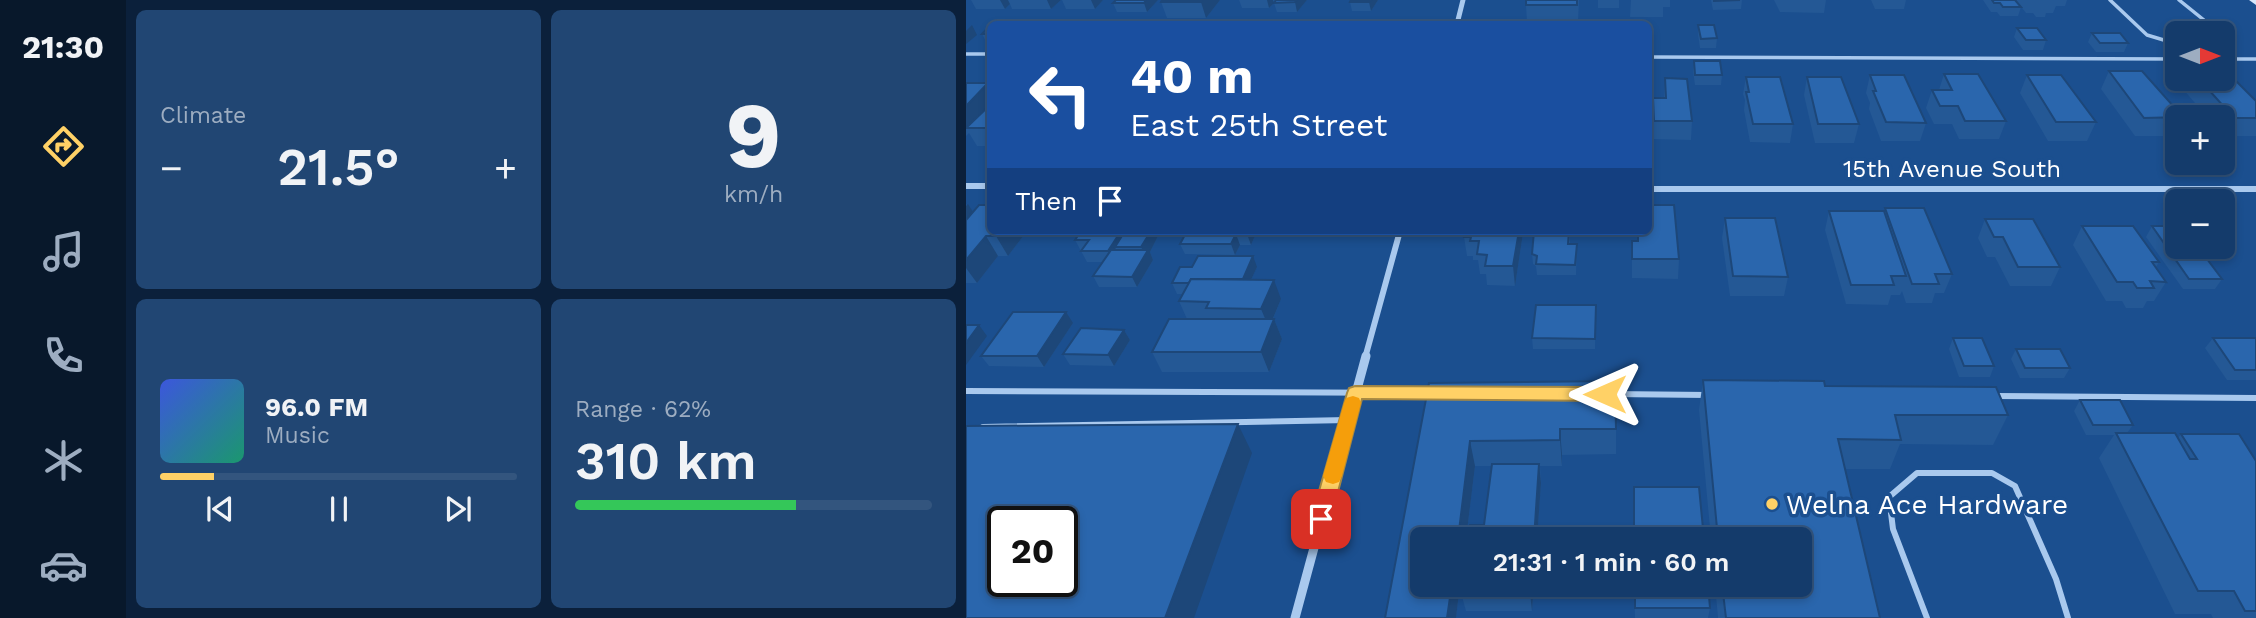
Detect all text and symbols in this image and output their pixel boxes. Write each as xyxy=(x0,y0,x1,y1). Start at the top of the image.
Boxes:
north arrow xyxy=(2165,21,2235,91)
map controls xyxy=(2165,21,2235,259)
text: 21:30 xyxy=(22,28,104,66)
text: 40 m xyxy=(1130,47,1253,105)
icon: left xyxy=(1015,49,1106,140)
text: 9 xyxy=(725,82,782,189)
text: Climate xyxy=(160,102,246,129)
button: + xyxy=(2165,105,2235,175)
text: East 25th Street xyxy=(1130,106,1387,144)
icon: directions xyxy=(39,122,88,171)
text: 21.5° xyxy=(277,137,400,198)
text: − xyxy=(160,146,183,190)
text: + xyxy=(494,146,517,190)
street label: 15th Avenue South xyxy=(1843,155,2061,183)
text: km/h xyxy=(724,181,783,208)
icon: arrive xyxy=(1091,182,1129,220)
text: Then xyxy=(1015,186,1077,216)
button: − xyxy=(2165,189,2235,259)
icon: music xyxy=(39,227,88,276)
icon: phone xyxy=(39,331,88,380)
position arrow xyxy=(1568,357,1642,431)
text: 96.0 FM xyxy=(265,392,368,422)
text: Range · 62% xyxy=(575,396,711,423)
text: Music xyxy=(265,422,330,449)
text: 310 km xyxy=(575,431,757,492)
icon: climate xyxy=(39,436,88,485)
place label: Welna Ace Hardware xyxy=(1786,488,2068,521)
pin xyxy=(1291,489,1351,549)
icon: previous xyxy=(201,490,239,528)
icon: pause xyxy=(320,490,358,528)
icon: next xyxy=(439,490,477,528)
marker: Welna Ace Hardware xyxy=(1764,496,1780,512)
icon: arrive xyxy=(1302,500,1340,538)
speed limit sign: 20 xyxy=(987,506,1078,597)
icon: car xyxy=(39,541,88,590)
text: 21:31 · 1 min · 60 m xyxy=(1493,547,1729,577)

